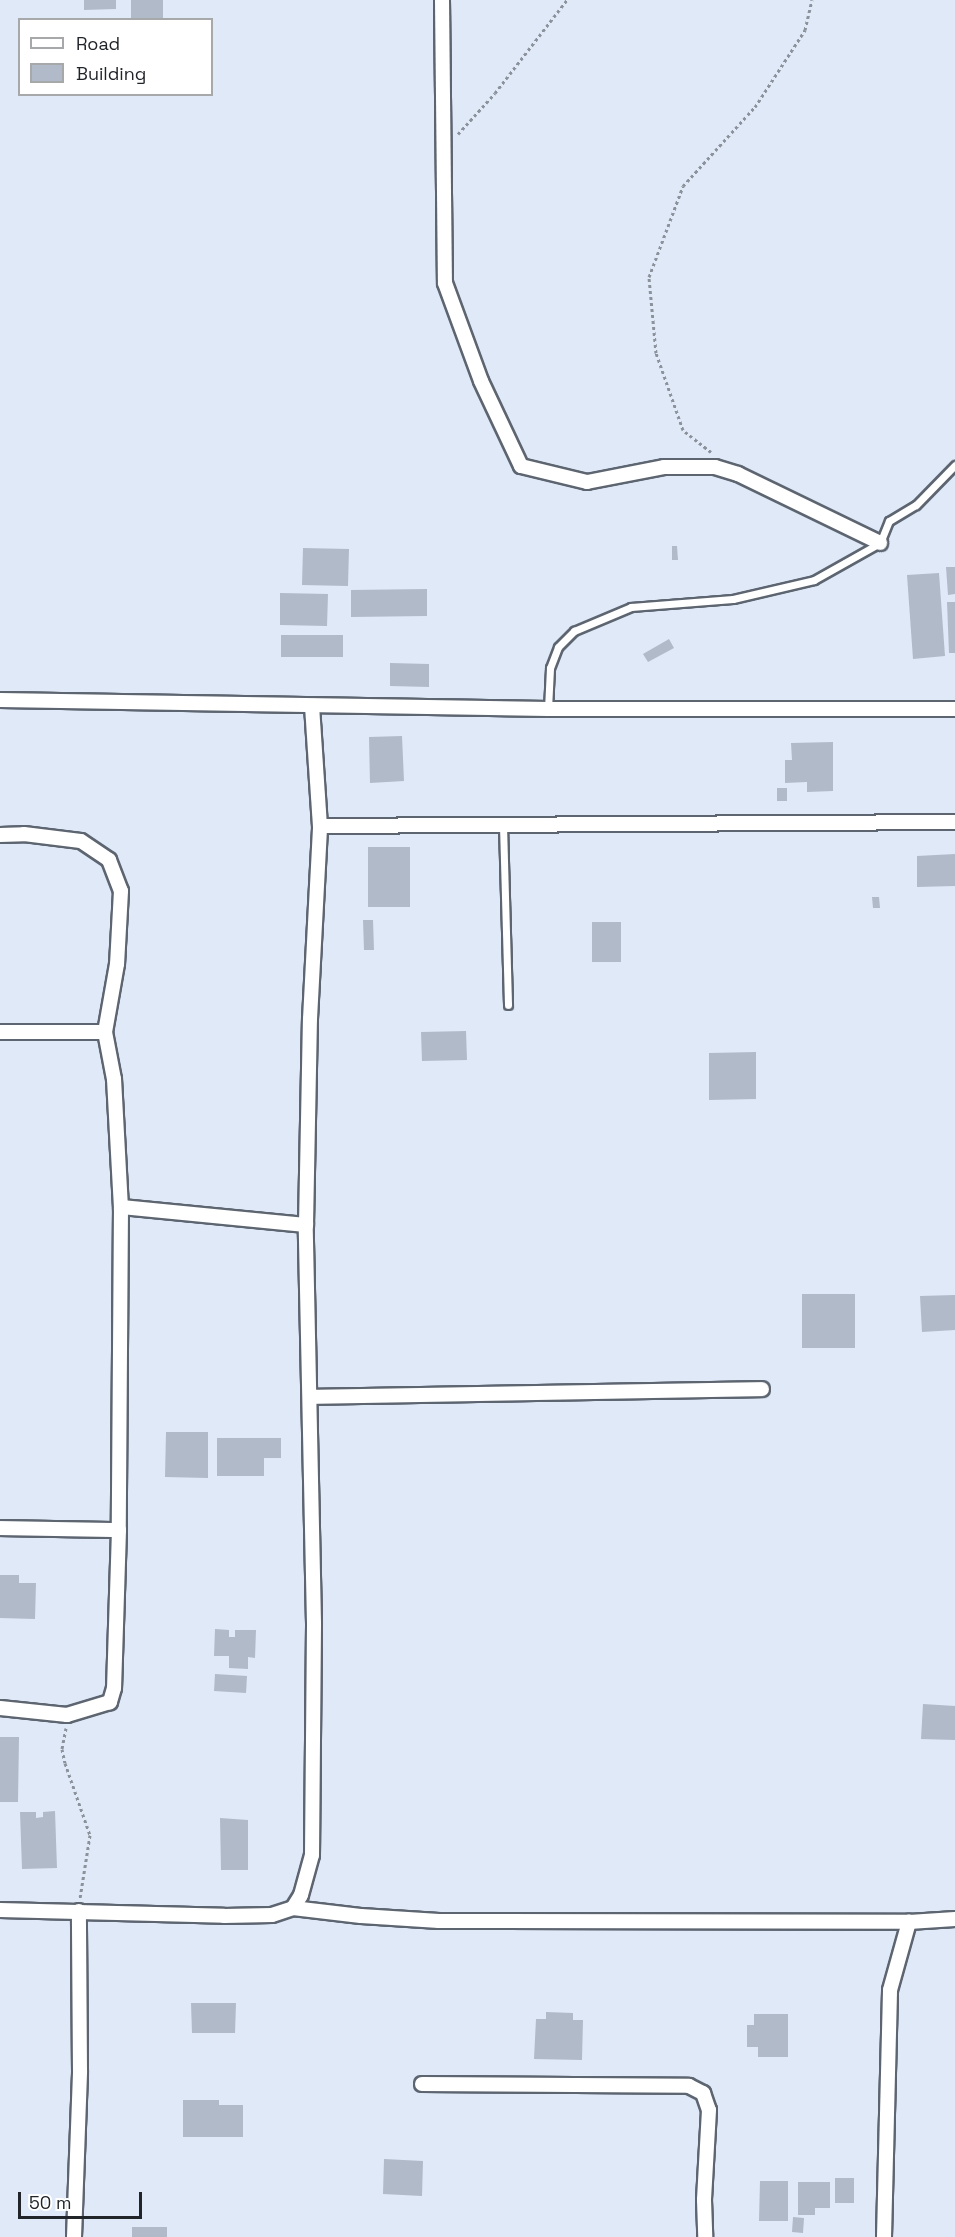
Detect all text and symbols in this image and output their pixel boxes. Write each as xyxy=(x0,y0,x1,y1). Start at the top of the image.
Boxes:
legend xyxy=(18,18,213,96)
text: Road xyxy=(76,32,120,55)
text: Building xyxy=(76,62,146,85)
scale bar xyxy=(21,2180,146,2218)
text: 50 m xyxy=(29,2191,71,2214)

